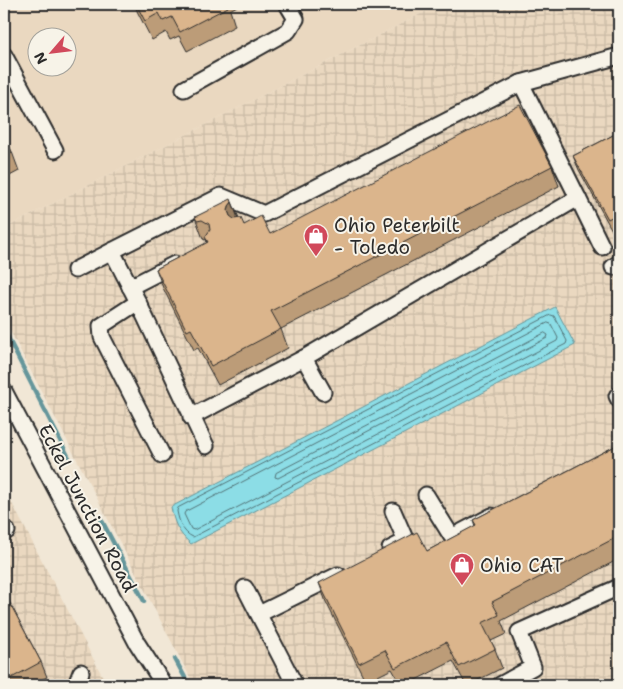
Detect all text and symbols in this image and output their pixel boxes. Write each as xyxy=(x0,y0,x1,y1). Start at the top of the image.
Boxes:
north arrow xyxy=(28,28,78,78)
text: N xyxy=(30,49,51,67)
place label: Ohio Peterbilt - Toledo xyxy=(334,213,460,260)
shop icon: Ohio Peterbilt - Toledo xyxy=(303,223,329,257)
street label: Eckel Junction Road xyxy=(33,420,142,597)
shop icon: Ohio CAT xyxy=(449,552,475,586)
place label: Ohio CAT xyxy=(480,553,564,578)

